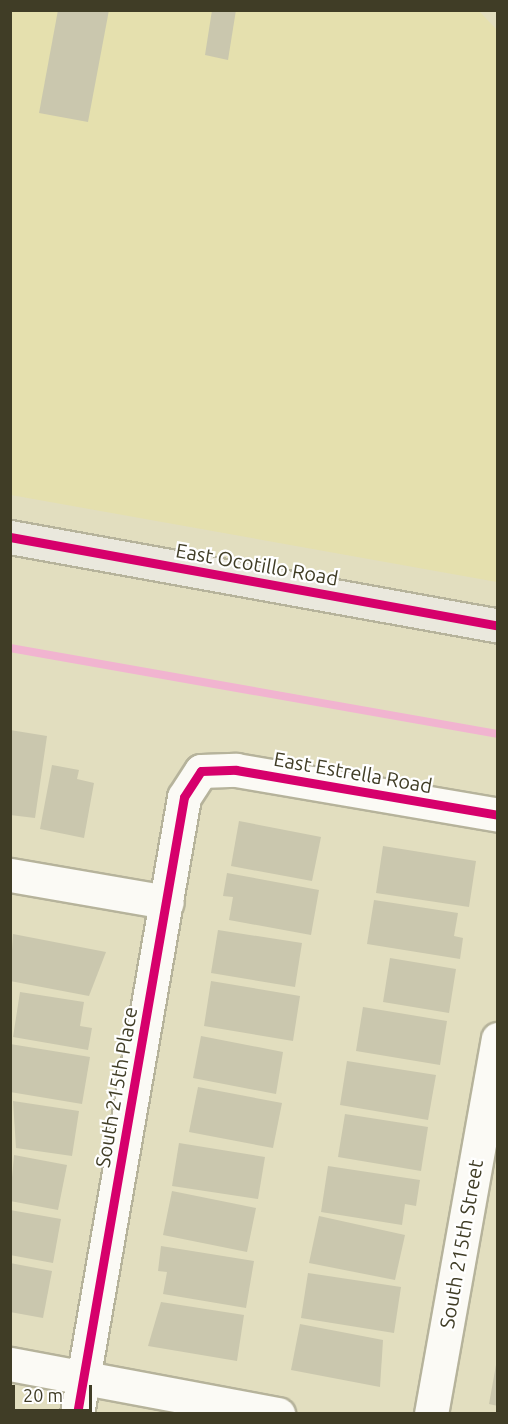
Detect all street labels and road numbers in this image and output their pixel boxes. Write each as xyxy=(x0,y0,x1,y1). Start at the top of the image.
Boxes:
street label: East Ocotillo Road xyxy=(174,538,340,590)
street label: East Estrella Road xyxy=(272,746,434,798)
street label: South 215th Place xyxy=(90,1005,142,1169)
street label: South 215th Street xyxy=(434,1158,488,1330)

